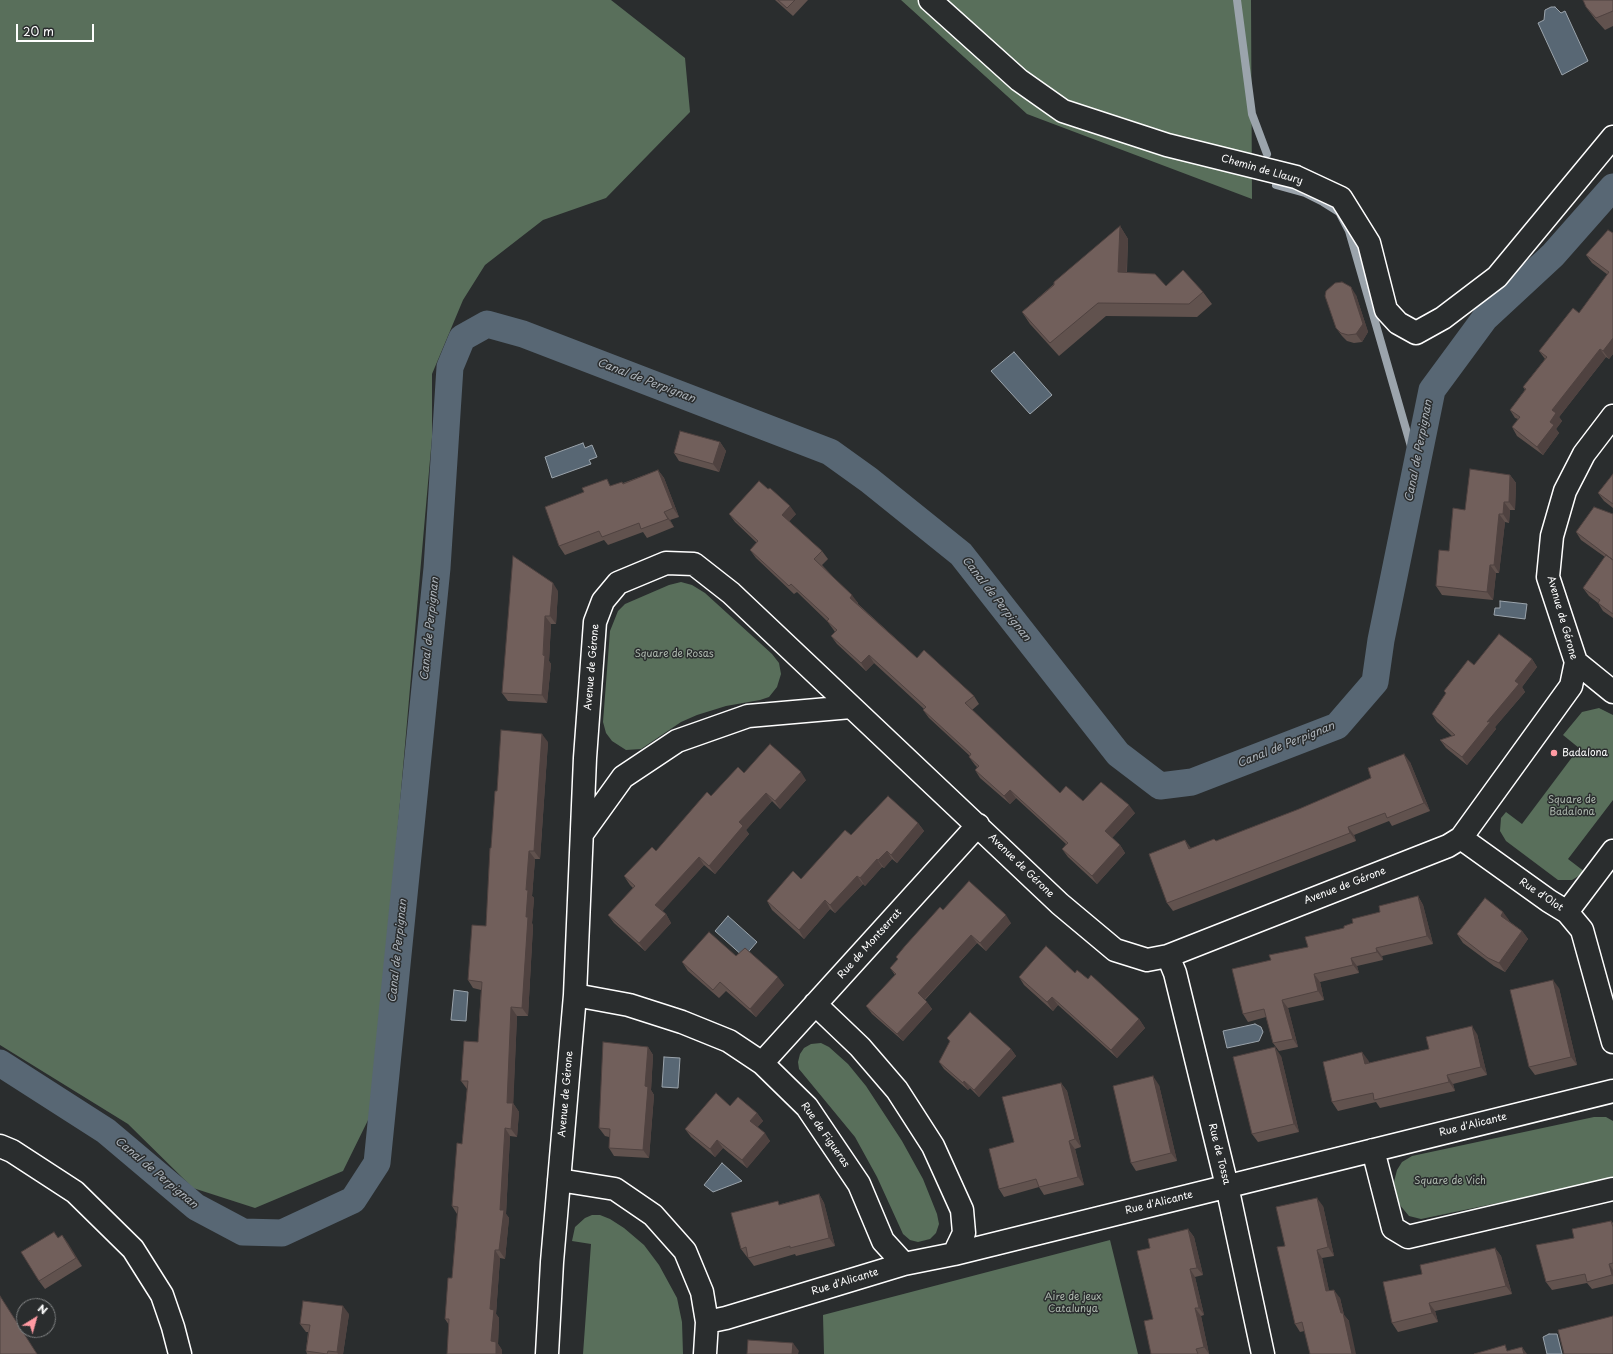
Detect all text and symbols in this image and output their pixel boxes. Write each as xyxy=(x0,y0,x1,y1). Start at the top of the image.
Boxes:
scale bar xyxy=(18,16,96,42)
text: 20 m xyxy=(23,22,54,40)
street label: Chemin de Llaury xyxy=(1220,153,1304,187)
water label: Canal de Perpignan xyxy=(595,356,697,406)
water label: Canal de Perpignan xyxy=(1403,399,1435,503)
water label: Canal de Perpignan xyxy=(959,554,1033,644)
street label: Avenue de Gérone xyxy=(1544,575,1580,661)
water label: Canal de Perpignan xyxy=(418,577,442,681)
street label: Avenue de Gérone xyxy=(582,623,602,711)
park label: Square de Rosas xyxy=(634,648,714,660)
water label: Canal de Perpignan xyxy=(1235,719,1337,771)
place label: Badalona xyxy=(1562,747,1608,759)
marker: Badalona xyxy=(1549,748,1559,758)
park label: Square de Badalona xyxy=(1548,794,1596,818)
street label: Avenue de Gérone xyxy=(986,832,1056,900)
street label: Avenue de Gérone xyxy=(1302,865,1388,907)
street label: Rue d'Olot xyxy=(1517,876,1565,914)
water label: Canal de Perpignan xyxy=(386,899,410,1003)
street label: Rue de Montserrat xyxy=(836,907,904,981)
street label: Avenue de Gérone xyxy=(556,1050,576,1138)
street label: Rue de Figueras xyxy=(798,1100,852,1170)
street label: Rue d'Alicante xyxy=(1438,1111,1508,1139)
street label: Rue de Tossa xyxy=(1206,1122,1232,1186)
water label: Canal de Perpignan xyxy=(112,1135,200,1211)
park label: Square de Vich xyxy=(1414,1175,1486,1187)
street label: Rue d'Alicante xyxy=(1124,1189,1194,1217)
street label: Rue d'Alicante xyxy=(810,1266,880,1298)
park label: Aire de jeux Catalunya xyxy=(1044,1291,1102,1314)
north arrow xyxy=(16,1298,56,1338)
text: N xyxy=(34,1299,52,1318)

